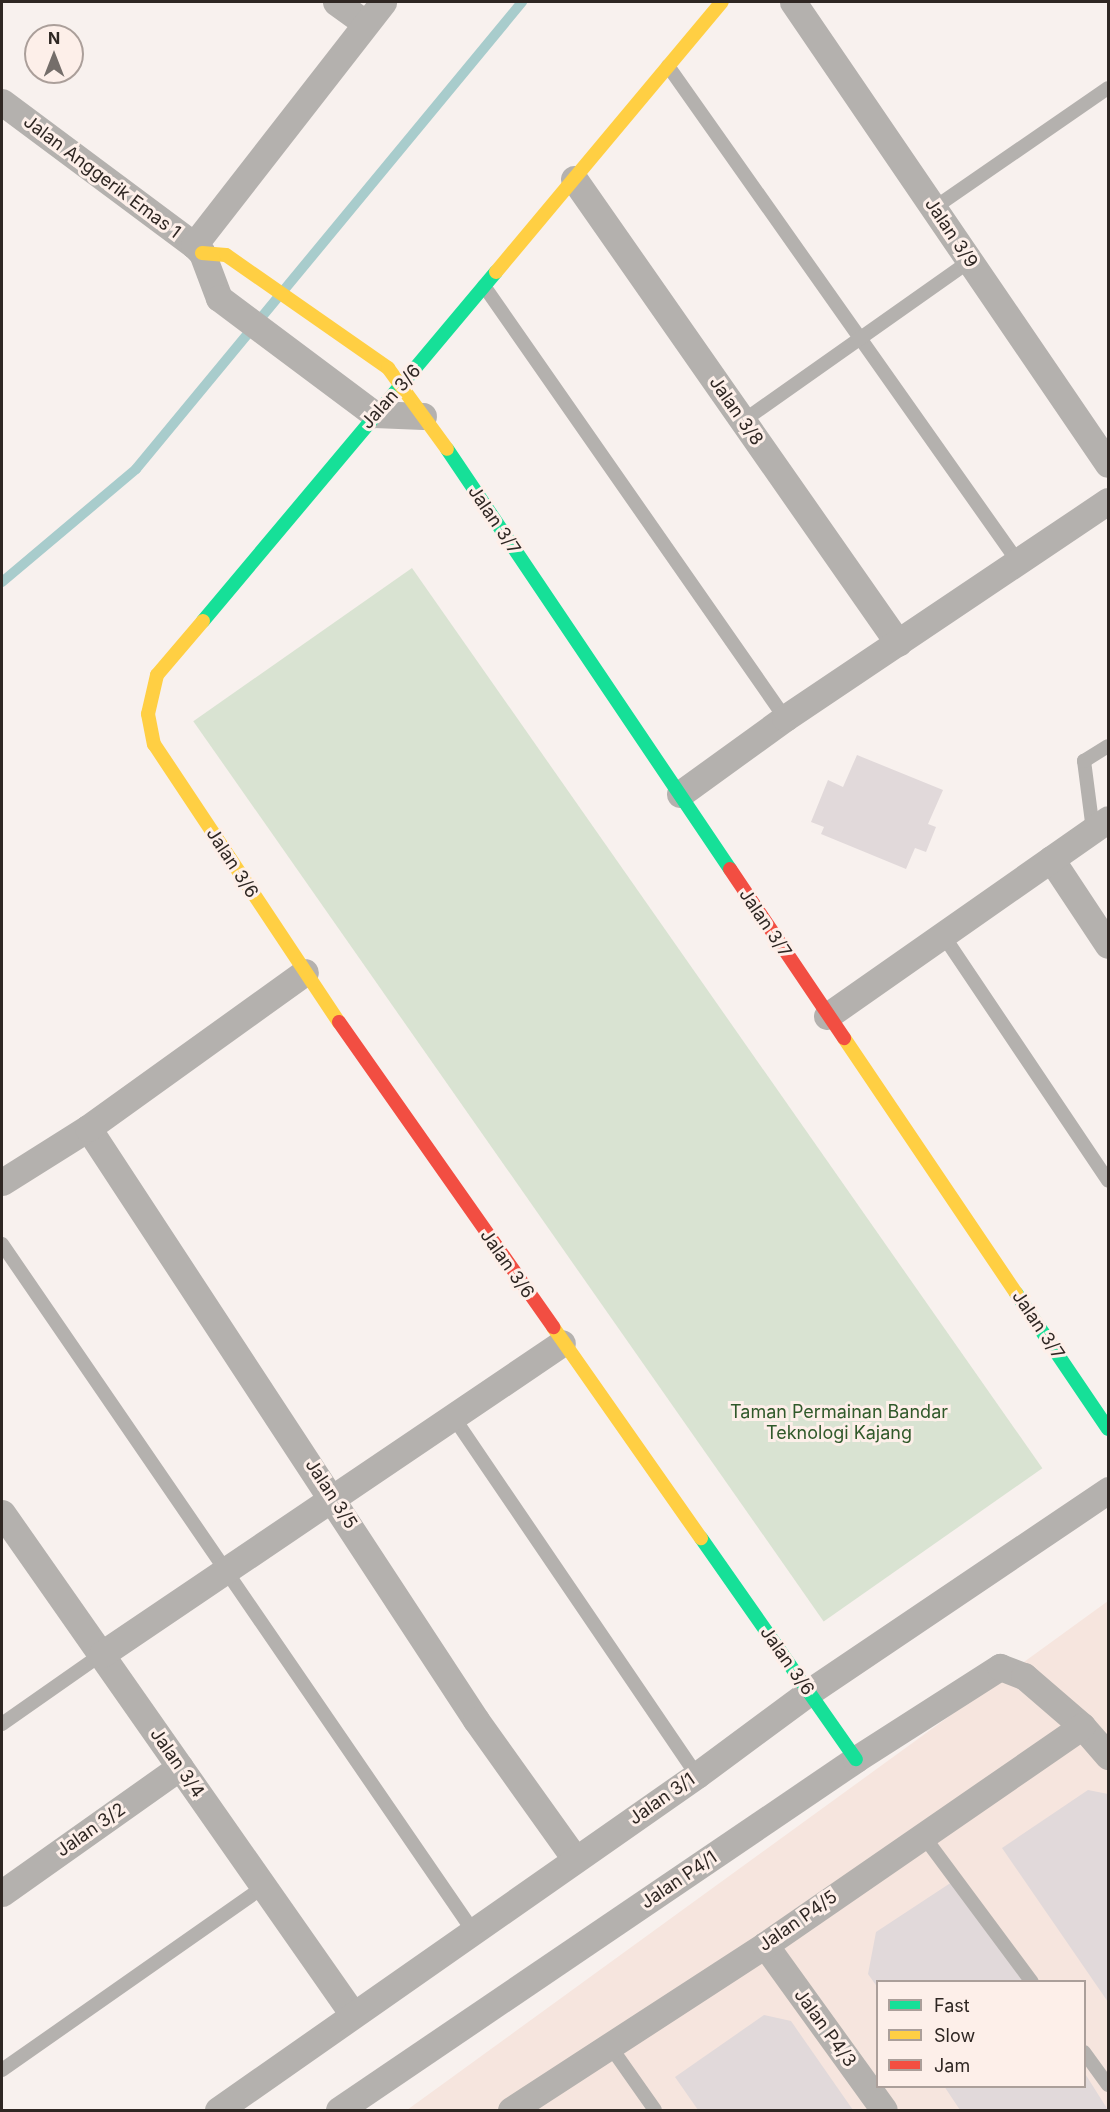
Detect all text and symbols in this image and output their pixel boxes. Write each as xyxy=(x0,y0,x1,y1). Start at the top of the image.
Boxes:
north arrow xyxy=(24,24,84,84)
text: N xyxy=(48,28,60,48)
street label: Jalan Anggerik Emas 1 xyxy=(19,111,185,243)
street label: Jalan 3/9 xyxy=(920,194,982,272)
street label: Jalan 3/6 xyxy=(356,360,426,434)
street label: Jalan 3/8 xyxy=(704,372,768,450)
street label: Jalan 3/7 xyxy=(463,481,525,559)
street label: Jalan 3/6 xyxy=(201,824,263,902)
street label: Jalan 3/7 xyxy=(734,884,796,962)
street label: Jalan 3/6 xyxy=(475,1225,539,1303)
street label: Jalan 3/7 xyxy=(1007,1286,1069,1364)
park label: Taman Permainan Bandar Teknologi Kajang xyxy=(730,1402,948,1444)
street label: Jalan 3/5 xyxy=(300,1455,362,1533)
street label: Jalan 3/6 xyxy=(755,1622,819,1700)
street label: Jalan 3/4 xyxy=(145,1724,209,1802)
street label: Jalan 3/1 xyxy=(625,1769,699,1829)
street label: Jalan 3/2 xyxy=(52,1798,130,1862)
street label: Jalan P4/1 xyxy=(637,1847,721,1913)
street label: Jalan P4/5 xyxy=(754,1886,842,1956)
legend xyxy=(876,1980,1086,2088)
street label: Jalan P4/3 xyxy=(789,1985,861,2071)
text: Fast xyxy=(934,1995,970,2016)
text: Slow xyxy=(934,2025,975,2046)
text: Jam xyxy=(934,2055,970,2076)

